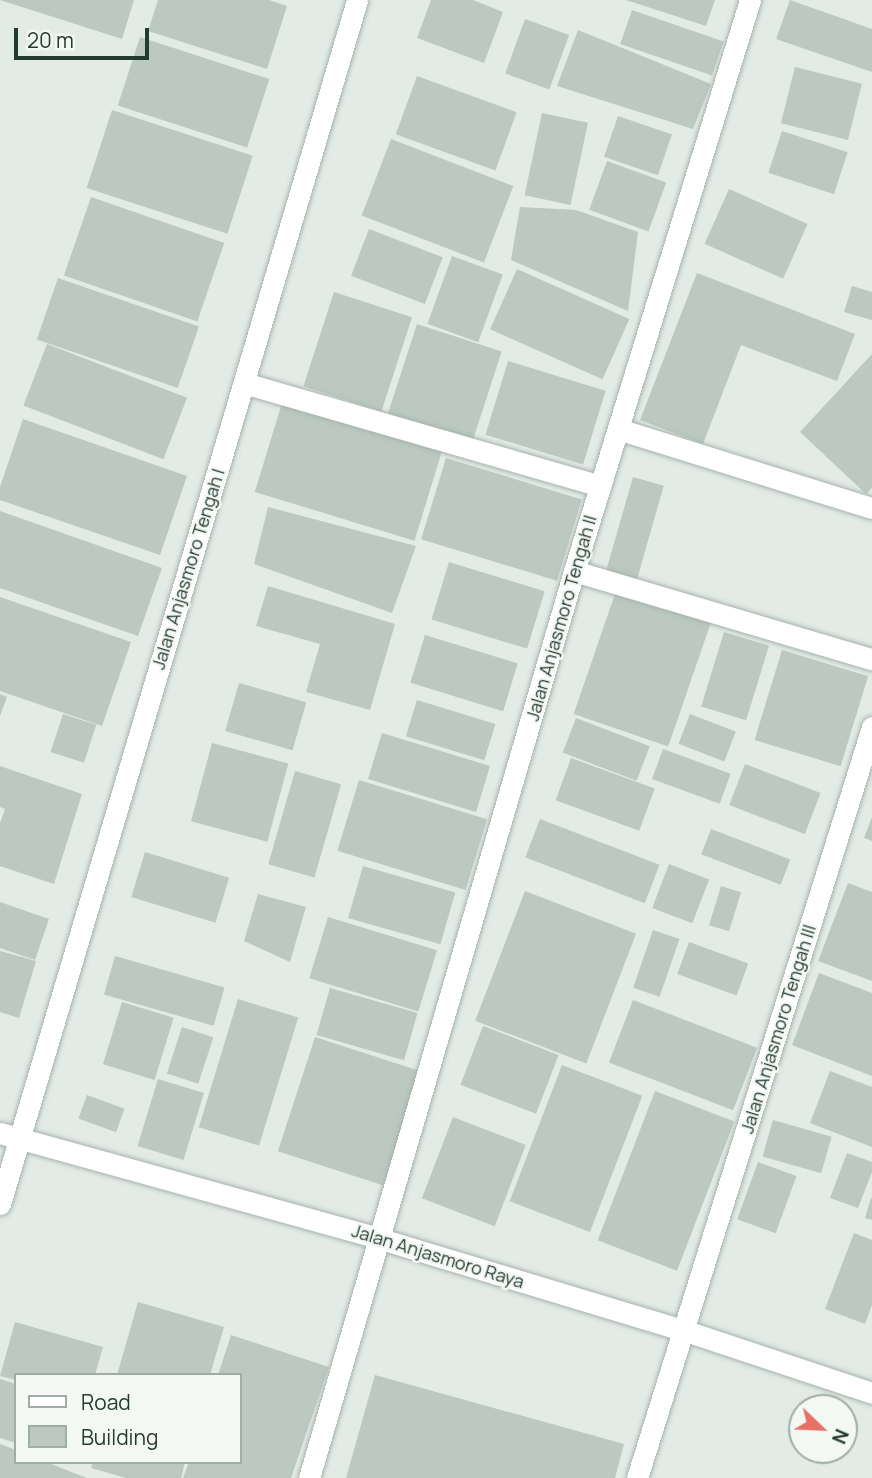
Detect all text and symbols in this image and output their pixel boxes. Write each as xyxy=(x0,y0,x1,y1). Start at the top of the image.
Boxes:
scale bar xyxy=(18,14,152,58)
text: 20 m xyxy=(27,26,74,54)
street label: Jalan Anjasmoro Tengah I xyxy=(147,466,229,672)
street label: Jalan Anjasmoro Tengah II xyxy=(521,513,601,723)
street label: Jalan Anjasmoro Tengah III xyxy=(736,922,820,1136)
street label: Jalan Anjasmoro Raya xyxy=(349,1219,527,1293)
legend xyxy=(14,1373,242,1464)
text: Road xyxy=(81,1388,131,1416)
north arrow xyxy=(788,1394,858,1464)
text: Building xyxy=(81,1423,158,1451)
text: N xyxy=(826,1425,855,1448)

